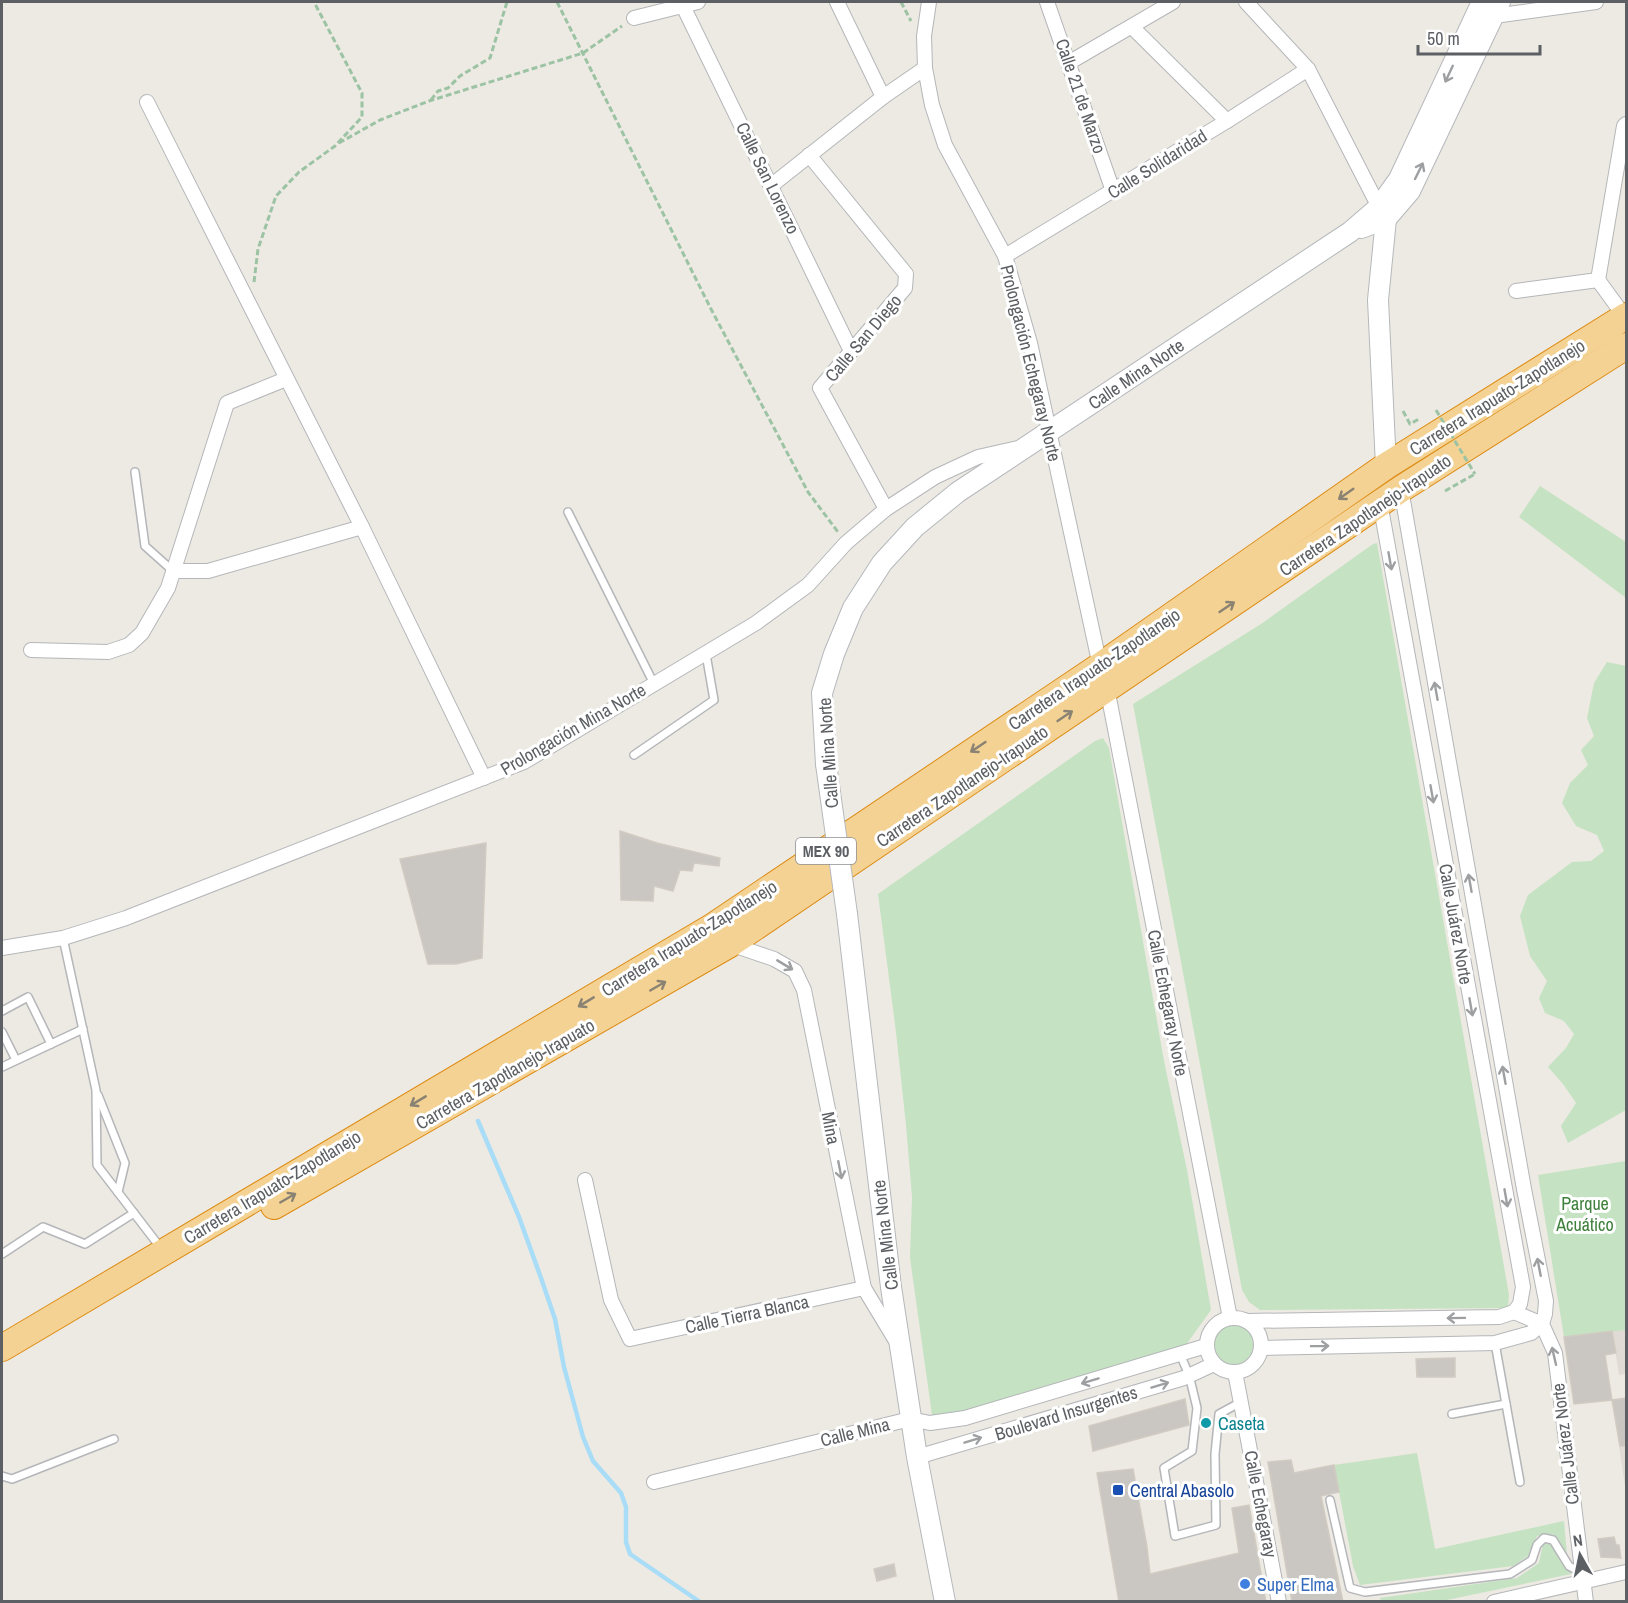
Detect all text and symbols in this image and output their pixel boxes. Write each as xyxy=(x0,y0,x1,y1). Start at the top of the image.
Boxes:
scale bar xyxy=(1418,18,1540,56)
text: 50 m xyxy=(1427,26,1460,51)
street label: Calle 21 de Marzo xyxy=(1050,35,1112,157)
one-way arrow xyxy=(1443,64,1454,82)
street label: Calle San Lorenzo xyxy=(730,118,806,238)
street label: Calle Solidaridad xyxy=(1102,123,1212,205)
one-way arrow xyxy=(1414,163,1426,181)
street label: Prolongación Echegaray Norte xyxy=(994,262,1068,464)
street label: Calle San Diego xyxy=(819,289,907,387)
street label: Calle Mina Norte xyxy=(1083,333,1189,415)
street label: Carretera Irapuato-Zapotlanejo xyxy=(1404,333,1590,461)
street label: Carretera Zapotlanejo-Irapuato xyxy=(1274,448,1456,582)
one-way arrow xyxy=(1339,488,1355,500)
one-way arrow xyxy=(1385,551,1396,570)
one-way arrow xyxy=(1218,601,1234,613)
street label: Carretera Irapuato-Zapotlanejo xyxy=(1003,602,1185,736)
street label: Prolongación Mina Norte xyxy=(496,677,650,781)
one-way arrow xyxy=(1431,681,1442,701)
street label: Calle Mina Norte xyxy=(812,697,844,809)
one-way arrow xyxy=(1057,710,1073,722)
street label: Carretera Zapotlanejo-Irapuato xyxy=(871,719,1053,853)
one-way arrow xyxy=(970,741,987,754)
one-way arrow xyxy=(1427,784,1438,804)
road number: MEX 90 xyxy=(796,838,856,864)
street label: Calle Juárez Norte xyxy=(1433,862,1479,986)
one-way arrow xyxy=(1464,873,1475,893)
street label: Carretera Irapuato-Zapotlanejo xyxy=(596,874,782,1002)
street label: Calle Echegaray Norte xyxy=(1142,928,1194,1078)
one-way arrow xyxy=(776,959,793,971)
one-way arrow xyxy=(649,980,666,992)
one-way arrow xyxy=(578,996,595,1008)
one-way arrow xyxy=(1466,996,1477,1016)
street label: Carretera Zapotlanejo-Irapuato xyxy=(411,1013,599,1135)
one-way arrow xyxy=(1498,1065,1509,1085)
one-way arrow xyxy=(410,1096,427,1108)
street label: Mina xyxy=(816,1110,846,1146)
street label: Carretera Irapuato-Zapotlanejo xyxy=(179,1124,365,1250)
one-way arrow xyxy=(835,1159,846,1179)
street label: Calle Mina Norte xyxy=(866,1179,904,1291)
one-way arrow xyxy=(1501,1188,1512,1208)
park label: Parque Acuático xyxy=(1555,1191,1614,1237)
one-way arrow xyxy=(280,1192,297,1204)
one-way arrow xyxy=(1533,1257,1544,1277)
street label: Calle Tierra Blanca xyxy=(683,1289,811,1339)
one-way arrow xyxy=(1447,1312,1467,1324)
one-way arrow xyxy=(1309,1341,1329,1352)
one-way arrow xyxy=(1547,1347,1559,1366)
one-way arrow xyxy=(1081,1376,1100,1387)
street label: Boulevard Insurgentes xyxy=(992,1379,1140,1447)
one-way arrow xyxy=(1150,1379,1169,1390)
street label: Calle Juárez Norte xyxy=(1545,1382,1585,1506)
street label: Calle Mina xyxy=(818,1411,892,1453)
place label: Caseta xyxy=(1218,1411,1265,1436)
marker: Caseta xyxy=(1199,1416,1213,1430)
one-way arrow xyxy=(963,1434,982,1445)
street label: Calle Echegaray xyxy=(1238,1448,1284,1560)
place label: Central Abasolo xyxy=(1130,1478,1234,1503)
marker: Central Abasolo xyxy=(1111,1483,1125,1497)
north arrow xyxy=(1550,1525,1610,1585)
text: N xyxy=(1571,1529,1584,1552)
place label: Super Elma xyxy=(1257,1572,1334,1597)
marker: Super Elma xyxy=(1238,1577,1252,1591)

